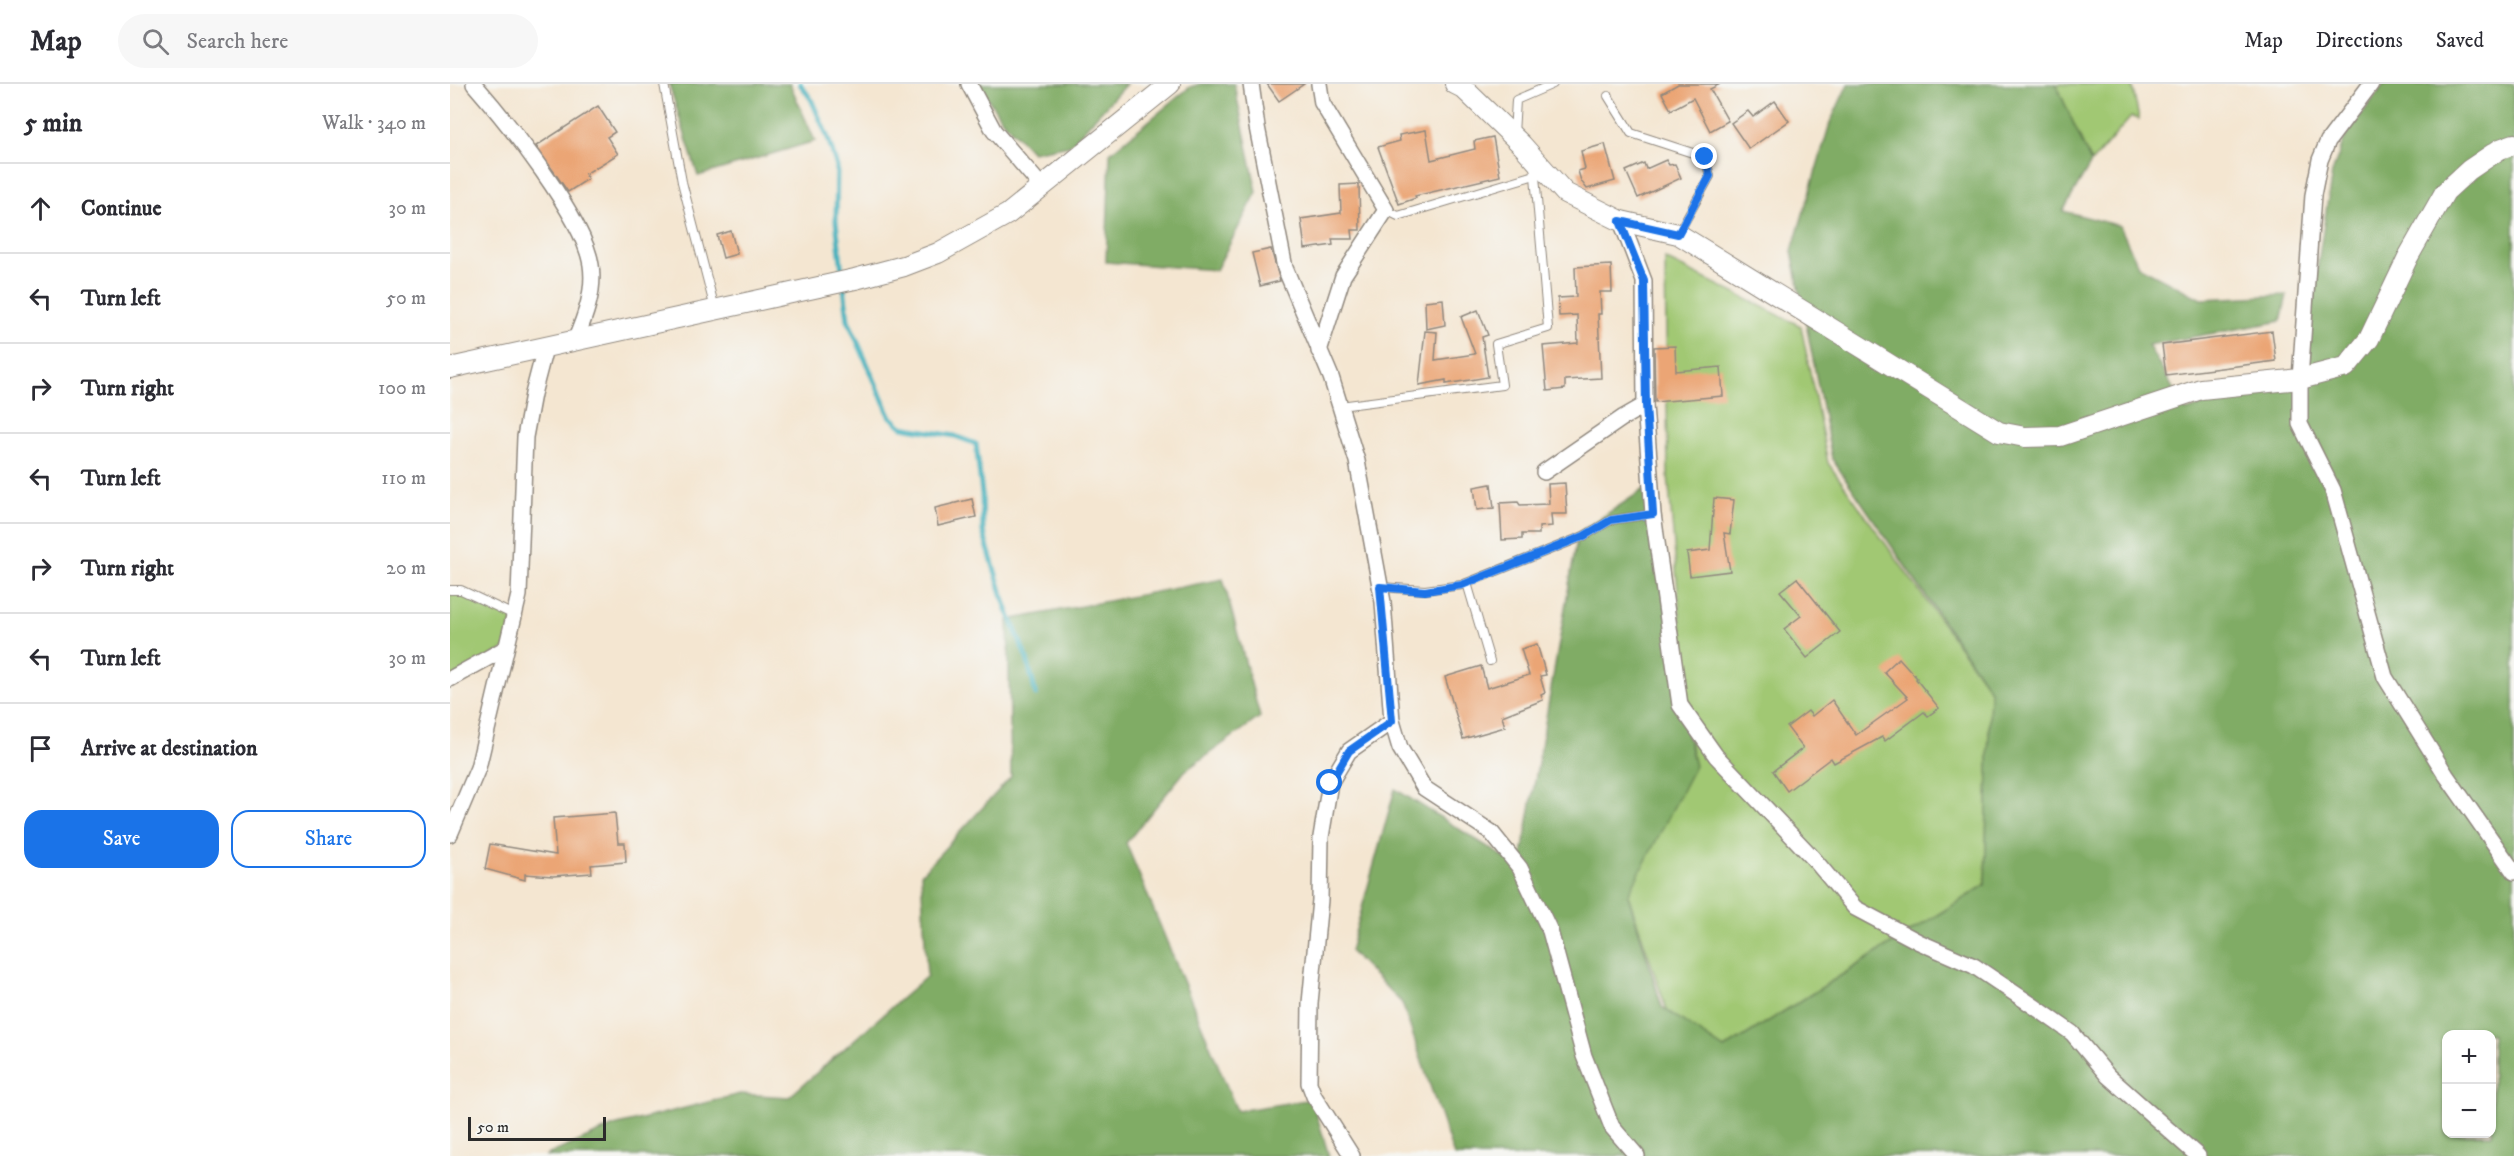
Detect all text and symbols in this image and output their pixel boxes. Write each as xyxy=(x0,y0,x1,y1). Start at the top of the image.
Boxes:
search box xyxy=(118,14,538,68)
text: Map xyxy=(30,24,82,59)
icon: search xyxy=(139,25,172,58)
text: Search here xyxy=(187,28,288,55)
text: Map xyxy=(2244,28,2283,54)
text: Directions xyxy=(2316,28,2403,54)
text: Saved xyxy=(2436,28,2484,54)
text: 5 min xyxy=(24,107,82,140)
text: Walk · 340 m xyxy=(322,111,426,136)
route end xyxy=(1691,143,1717,169)
icon: ahead xyxy=(24,192,57,225)
text: Continue xyxy=(81,195,162,222)
text: 30 m xyxy=(388,196,426,221)
icon: left xyxy=(24,282,57,315)
text: Turn left xyxy=(81,285,161,312)
text: 50 m xyxy=(386,286,426,311)
icon: right xyxy=(24,372,57,405)
text: Turn right xyxy=(81,375,174,402)
text: 100 m xyxy=(378,376,426,401)
icon: left xyxy=(24,462,57,495)
text: Turn left xyxy=(81,465,161,492)
text: 110 m xyxy=(381,466,426,491)
icon: right xyxy=(24,552,57,585)
text: Turn right xyxy=(81,555,174,582)
text: 20 m xyxy=(386,556,426,581)
icon: left xyxy=(24,642,57,675)
text: Turn left xyxy=(81,645,161,672)
text: 30 m xyxy=(388,646,426,671)
icon: arrive xyxy=(24,732,57,765)
text: Arrive at destination xyxy=(81,735,258,762)
route start xyxy=(1316,769,1342,795)
button: Save xyxy=(24,810,219,868)
button: Share xyxy=(231,810,426,868)
map controls xyxy=(2442,1030,2496,1138)
button: + xyxy=(2442,1030,2496,1084)
button: − xyxy=(2442,1084,2496,1138)
scale bar xyxy=(468,1114,606,1142)
text: 50 m xyxy=(477,1117,509,1137)

